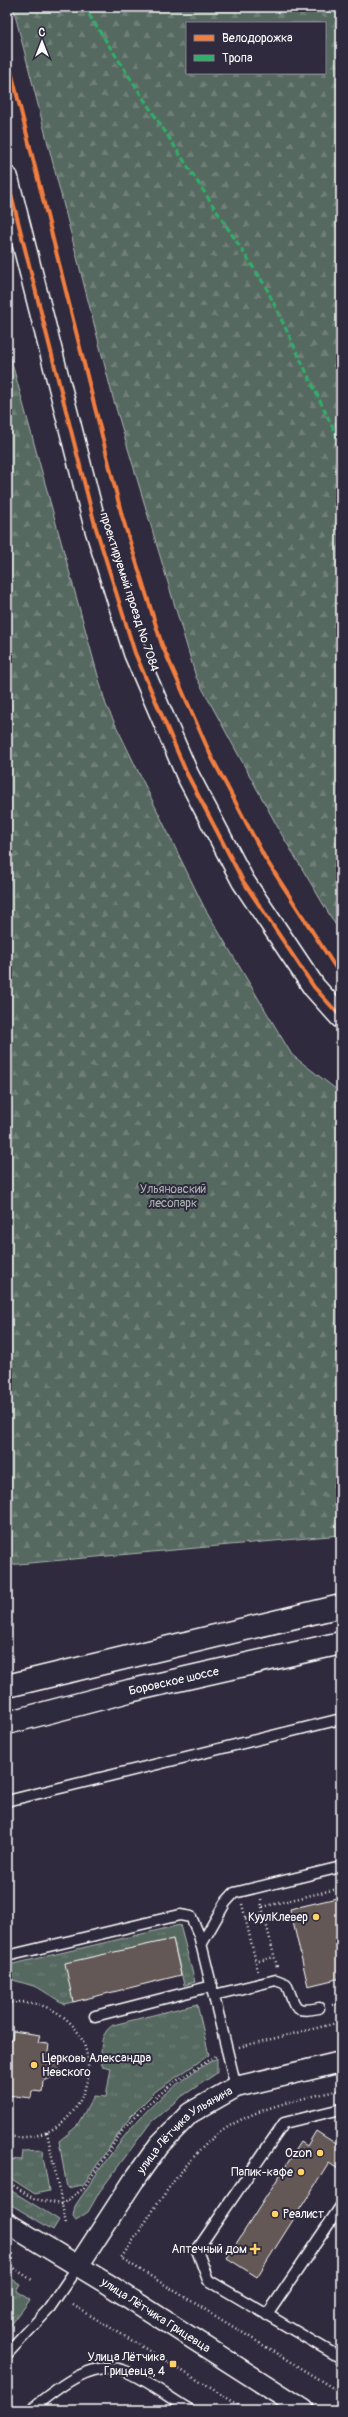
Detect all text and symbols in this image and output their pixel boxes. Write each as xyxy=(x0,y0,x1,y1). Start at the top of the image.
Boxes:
north arrow xyxy=(22,22,62,62)
legend xyxy=(186,22,326,74)
text: С xyxy=(39,26,46,39)
text: Велодорожка xyxy=(222,31,293,46)
text: Тропа xyxy=(222,51,253,66)
street label: проектируемый проезд № 7084 xyxy=(96,510,162,674)
park label: Ульяновский лесопарк xyxy=(140,1182,206,1211)
street label: Боровское шоссе xyxy=(127,1663,220,1698)
place label: КуулКлевер xyxy=(248,1910,308,1925)
marker: КуулКлевер xyxy=(311,1912,321,1922)
place label: Церковь Александра Невского xyxy=(42,2051,152,2080)
marker: Церковь Александра Невского xyxy=(29,2060,39,2070)
street label: улица Лётчика Ульянина xyxy=(133,2083,236,2177)
place label: Ozon xyxy=(285,2146,312,2161)
marker: Ozon xyxy=(315,2148,325,2158)
place label: Папик-кафе xyxy=(231,2165,293,2180)
marker: Папик-кафе xyxy=(296,2167,306,2177)
place label: Реалист xyxy=(283,2207,324,2222)
marker: Реалист xyxy=(270,2209,280,2219)
place label: Аптечный дом xyxy=(171,2242,247,2257)
marker: Аптечный дом xyxy=(250,2244,260,2254)
street label: улица Лётчика Грицевца xyxy=(97,2274,214,2356)
place label: Улица Лётчика Грицевца, 4 xyxy=(88,2350,165,2379)
marker: Улица Лётчика Грицевца, 4 xyxy=(168,2359,178,2369)

